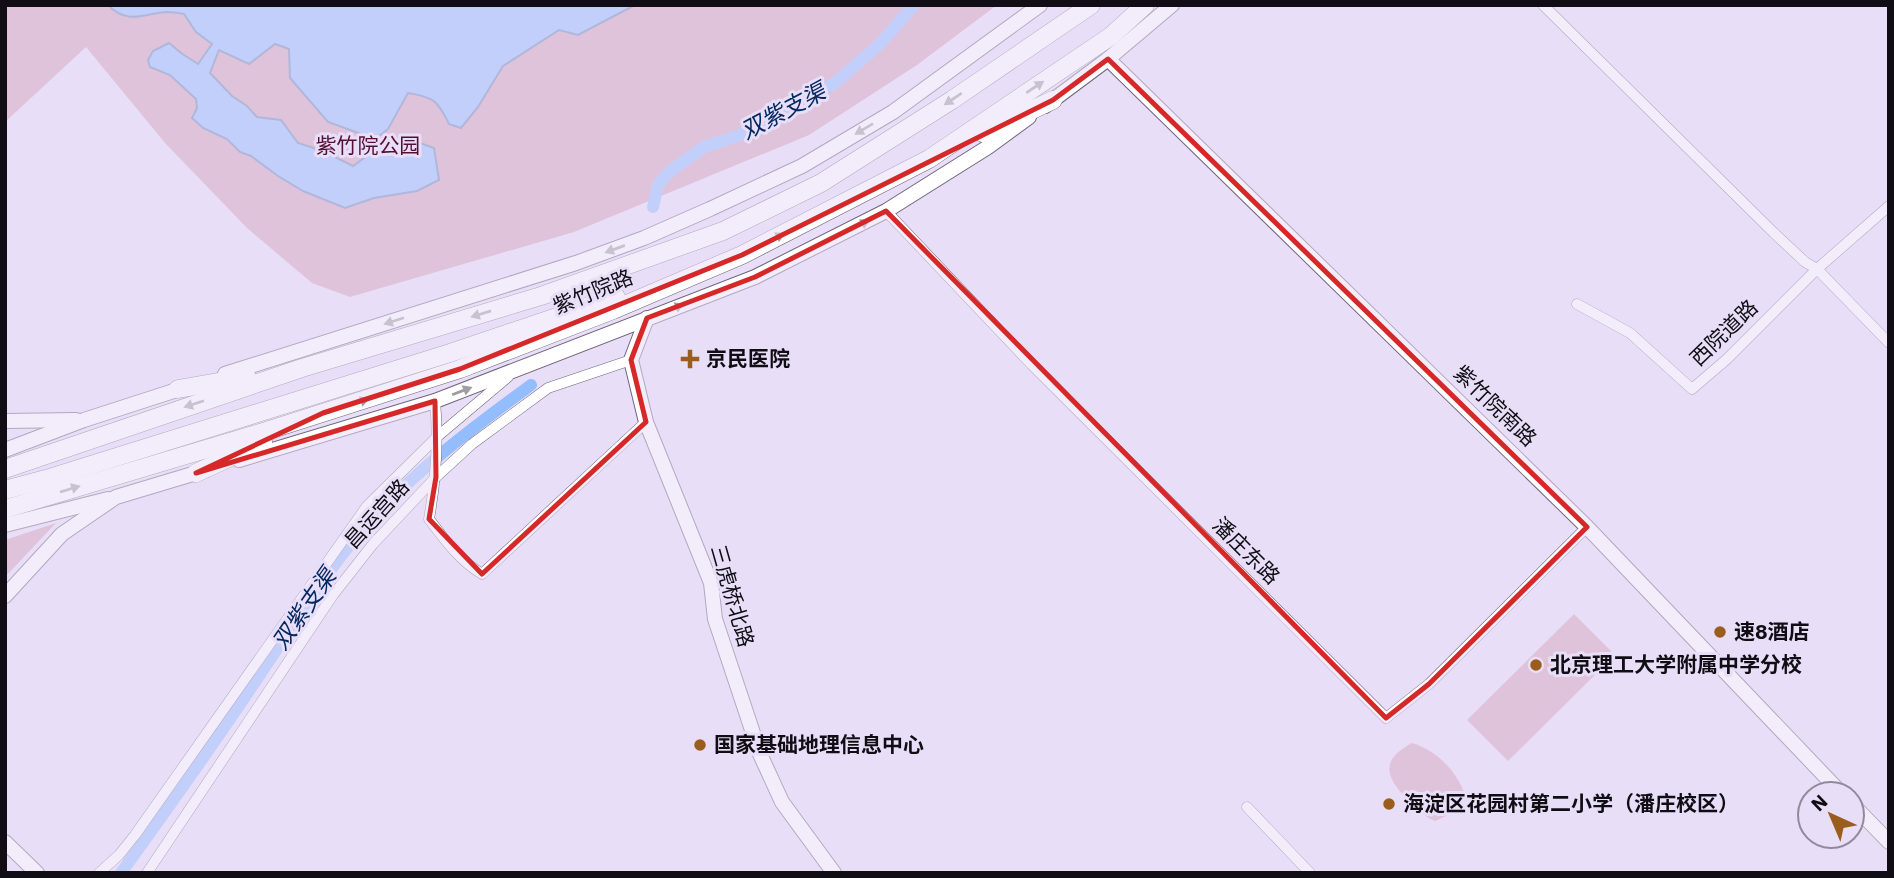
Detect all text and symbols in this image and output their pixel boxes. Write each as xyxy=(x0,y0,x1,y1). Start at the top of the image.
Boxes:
water label: 双紫支渠 xyxy=(735,74,833,145)
one-way arrow xyxy=(1025,81,1045,94)
one-way arrow xyxy=(944,92,962,106)
one-way arrow xyxy=(855,123,874,136)
park label: 紫竹院公园 xyxy=(316,131,421,159)
one-way arrow xyxy=(850,219,870,231)
one-way arrow xyxy=(765,233,785,244)
one-way arrow xyxy=(605,244,626,255)
street label: 紫竹院路 xyxy=(548,262,637,320)
street label: 西院道路 xyxy=(1683,293,1763,372)
one-way arrow xyxy=(664,302,685,313)
one-way arrow xyxy=(471,310,492,320)
one-way arrow xyxy=(383,316,404,326)
place label: 京民医院 xyxy=(706,344,790,372)
marker: 京民医院 xyxy=(680,349,700,369)
street label: 紫竹院南路 xyxy=(1448,359,1543,452)
one-way arrow xyxy=(452,385,473,396)
one-way arrow xyxy=(348,396,369,407)
one-way arrow xyxy=(183,399,204,410)
street label: 昌运宫路 xyxy=(338,473,415,554)
one-way arrow xyxy=(60,483,81,493)
street label: 潘庄东路 xyxy=(1207,511,1286,590)
street label: 三虎桥北路 xyxy=(705,541,761,650)
water label: 双紫支渠 xyxy=(265,560,344,655)
place label: 速8酒店 xyxy=(1734,617,1810,645)
marker: 速8酒店 xyxy=(1712,624,1728,640)
place label: 北京理工大学附属中学分校 xyxy=(1550,650,1802,678)
marker: 北京理工大学附属中学分校 xyxy=(1528,657,1544,673)
place label: 国家基础地理信息中心 xyxy=(714,730,924,758)
marker: 国家基础地理信息中心 xyxy=(692,737,708,753)
north arrow xyxy=(1796,780,1866,850)
place label: 海淀区花园村第二小学（潘庄校区） xyxy=(1403,789,1739,817)
text: N xyxy=(1806,789,1832,816)
marker: 海淀区花园村第二小学（潘庄校区） xyxy=(1381,796,1397,812)

